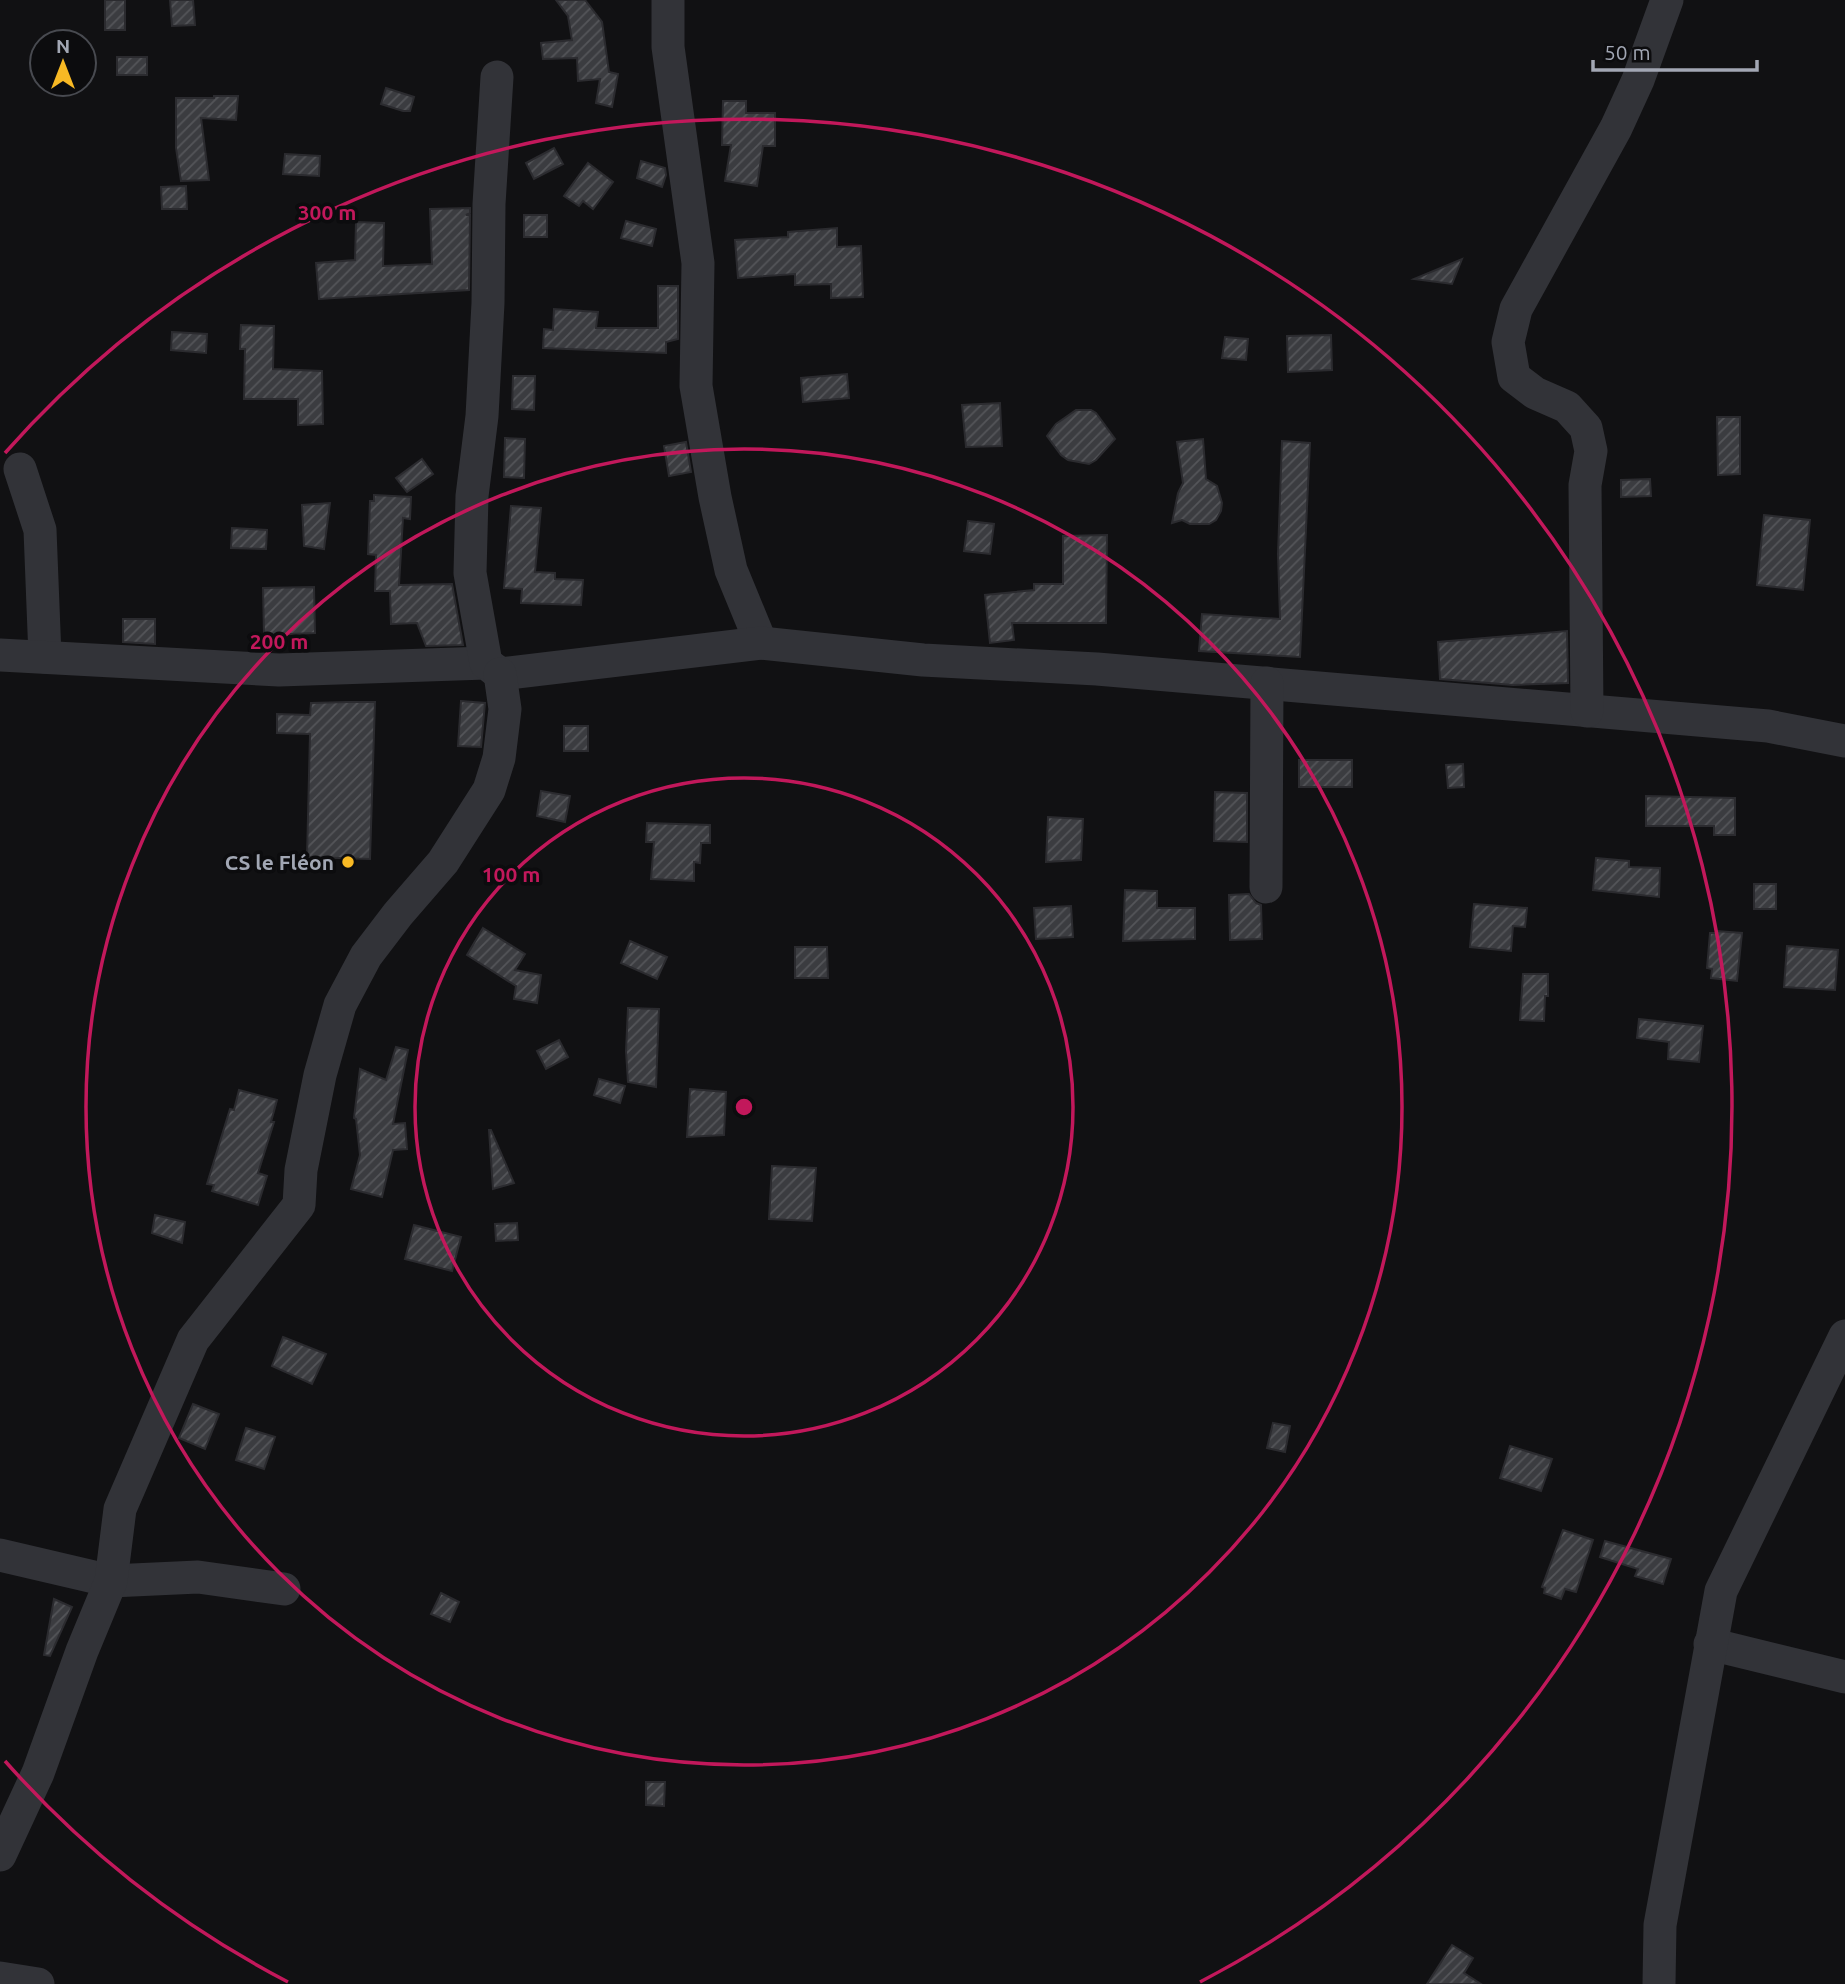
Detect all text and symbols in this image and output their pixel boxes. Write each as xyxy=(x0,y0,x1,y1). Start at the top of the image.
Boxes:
north arrow xyxy=(28,28,98,98)
scale bar xyxy=(1593,28,1758,72)
text: N xyxy=(56,35,70,57)
text: 50 m xyxy=(1604,40,1651,64)
text: 300 m xyxy=(298,200,356,224)
text: 200 m xyxy=(250,629,308,653)
place label: CS le Fléon xyxy=(225,850,334,874)
marker: CS le Fléon xyxy=(340,854,356,870)
text: 100 m xyxy=(482,862,540,886)
centre of rings xyxy=(732,1095,756,1119)

